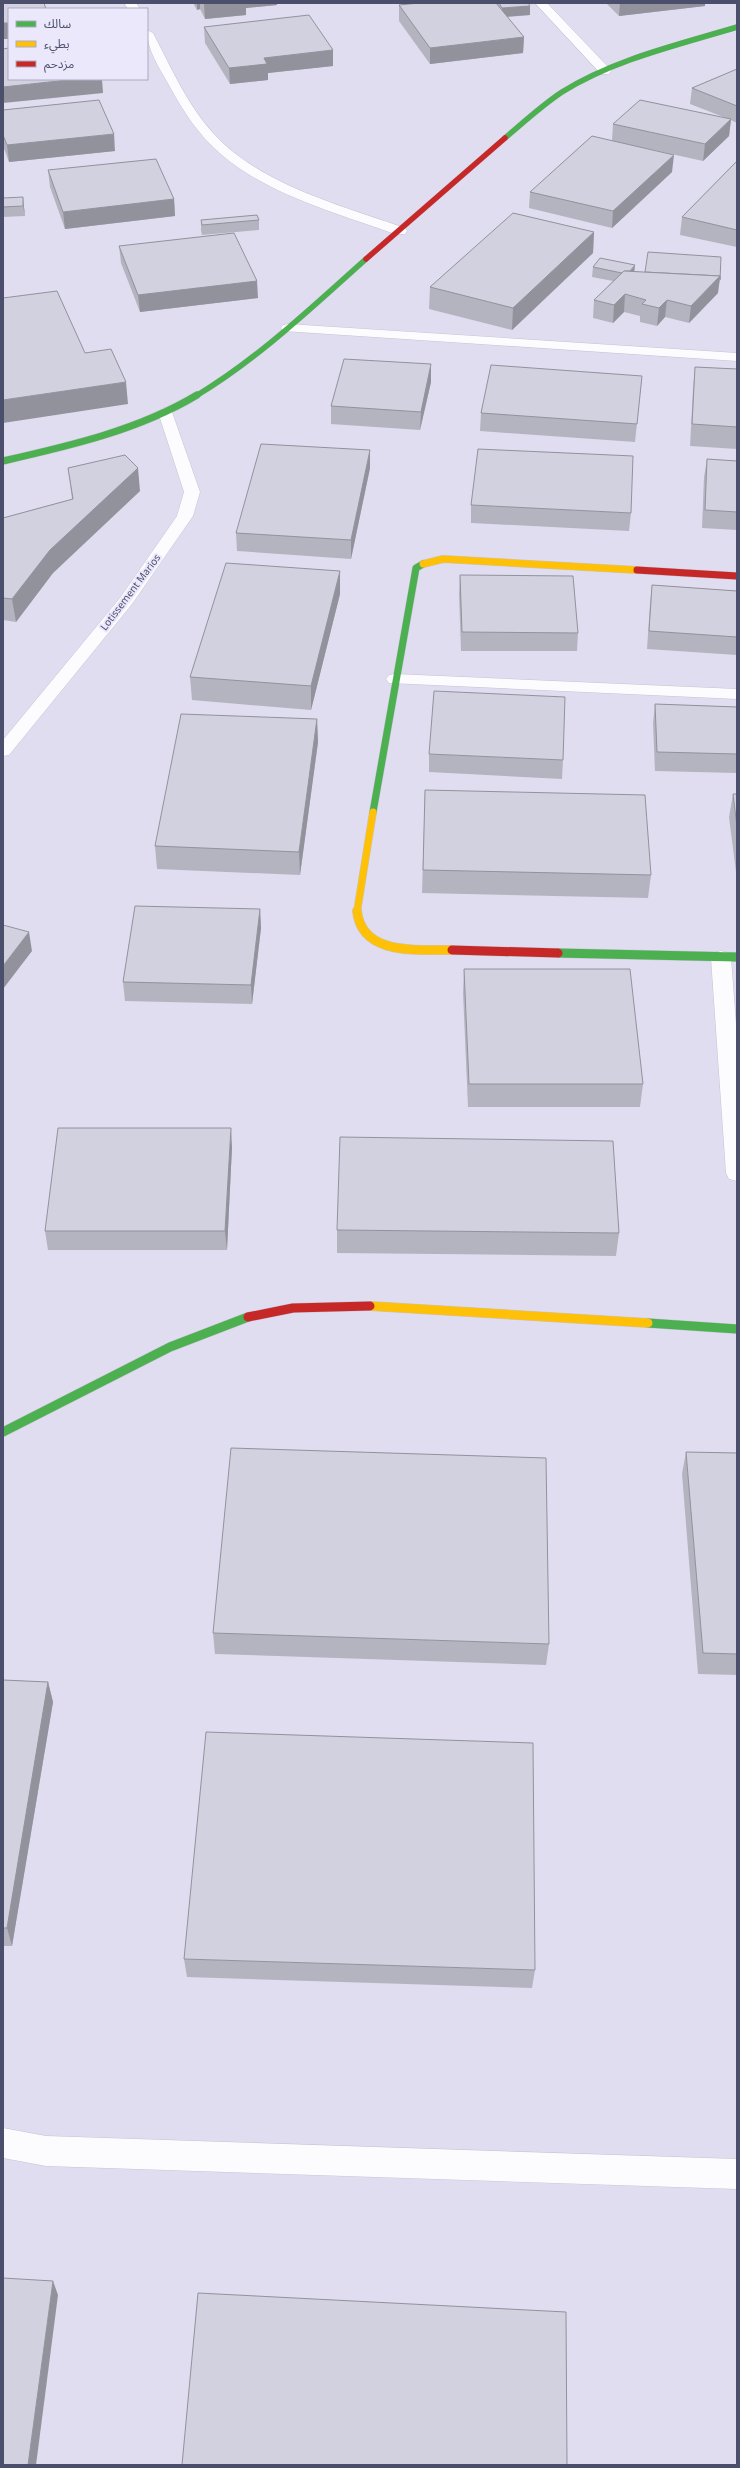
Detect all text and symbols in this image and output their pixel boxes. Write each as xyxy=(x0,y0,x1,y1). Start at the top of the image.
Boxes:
legend xyxy=(8,8,148,80)
text: سالك xyxy=(44,15,71,32)
text: بطيء xyxy=(44,35,70,54)
text: مزدحم xyxy=(44,55,74,73)
street label: Lotissement Marios xyxy=(97,551,163,633)

